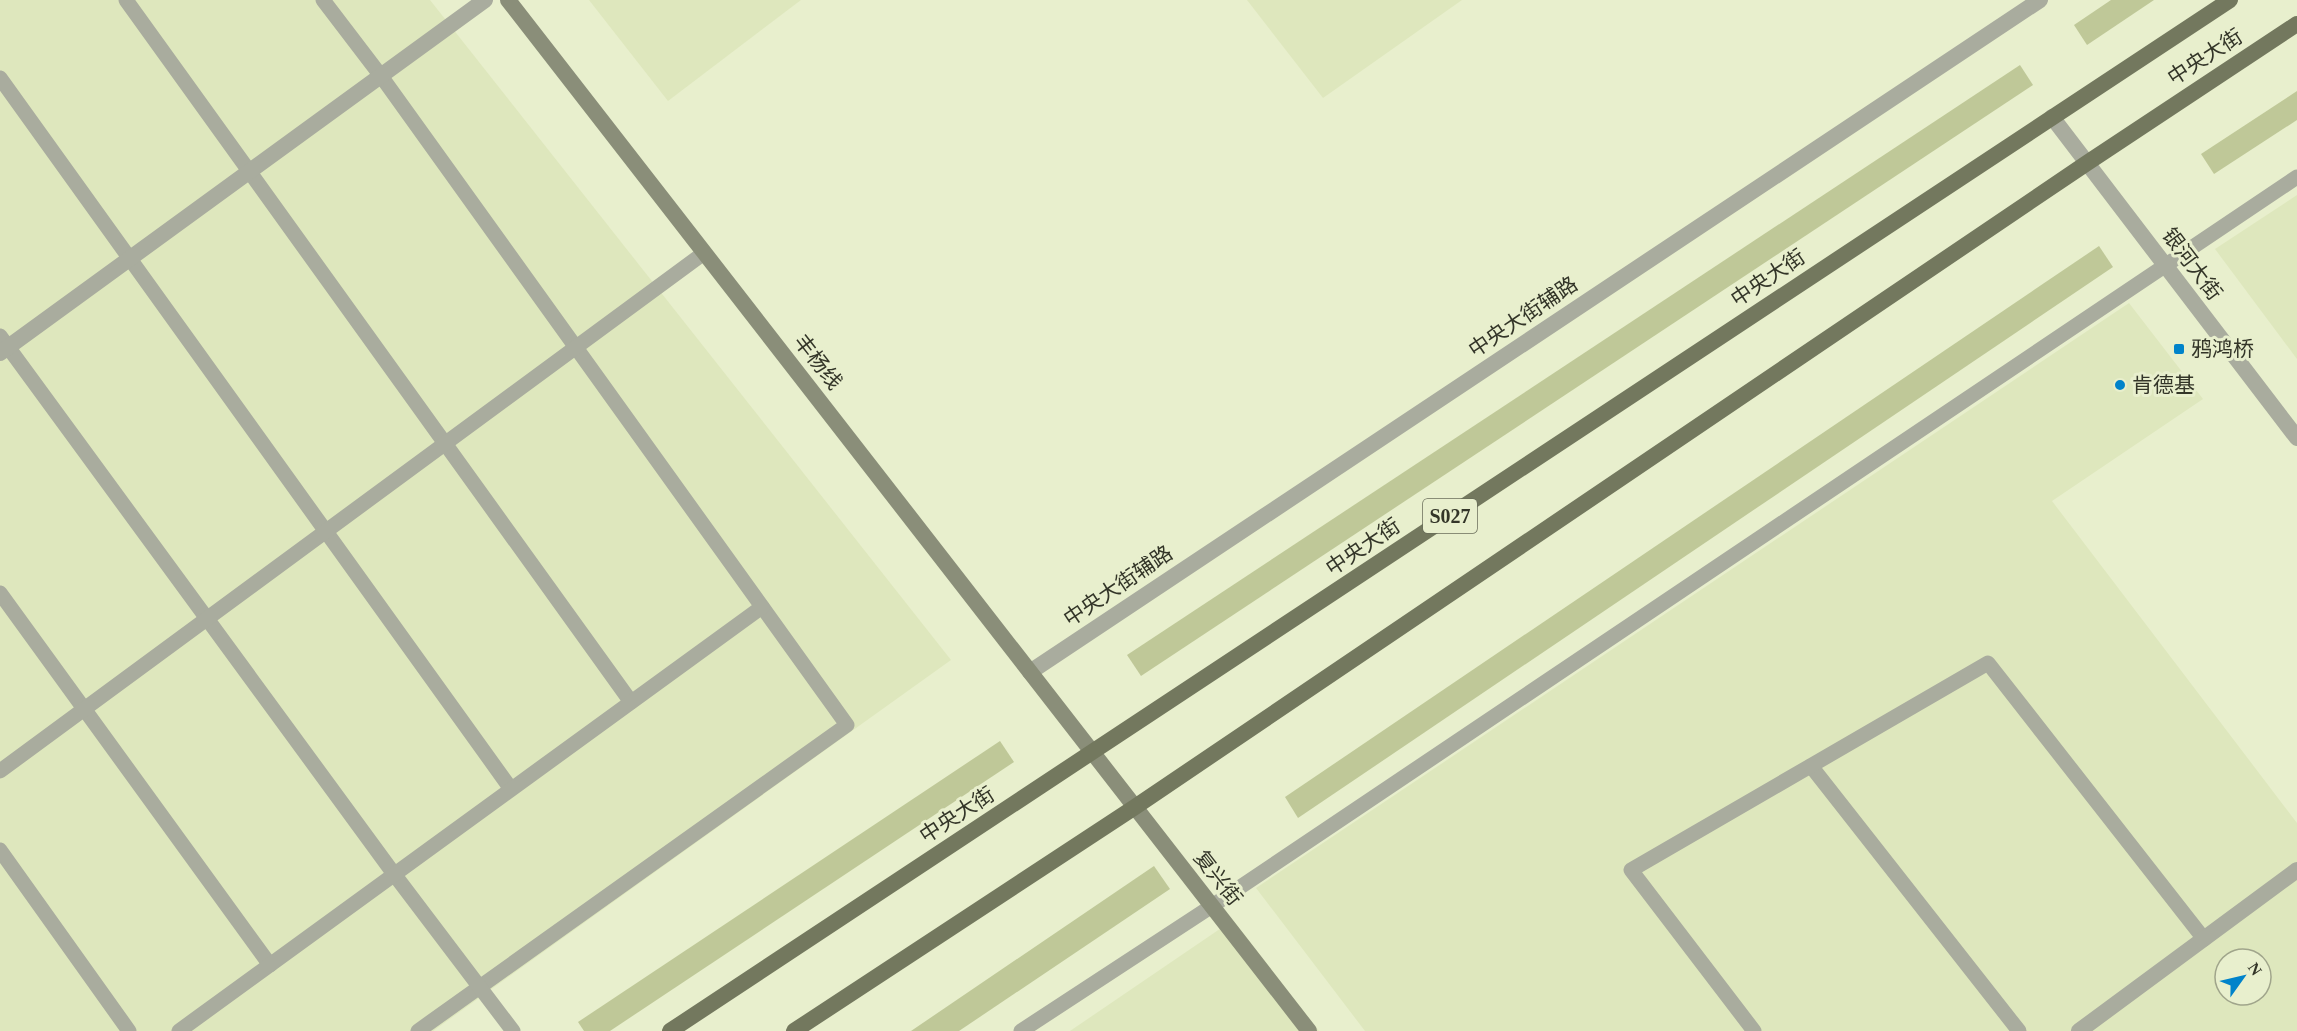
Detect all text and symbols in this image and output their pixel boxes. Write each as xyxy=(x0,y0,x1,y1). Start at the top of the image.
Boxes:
street label: 中央大街 xyxy=(2163,24,2247,90)
street label: 银河大街 xyxy=(2157,223,2227,305)
street label: 中央大街 xyxy=(1726,245,1810,311)
street label: 中央大街辅路 xyxy=(1464,272,1582,362)
street label: 丰杨线 xyxy=(789,330,847,394)
place label: 鸦鸿桥 xyxy=(2191,337,2254,361)
marker: 鸦鸿桥 xyxy=(2172,342,2186,356)
place label: 肯德基 xyxy=(2132,373,2195,397)
marker: 肯德基 xyxy=(2113,378,2127,392)
road number: S027 xyxy=(1423,499,1477,533)
street label: 中央大街 xyxy=(1321,514,1405,580)
street label: 中央大街辅路 xyxy=(1059,541,1177,631)
street label: 中央大街 xyxy=(915,782,999,848)
street label: 复兴街 xyxy=(1189,846,1247,910)
north arrow xyxy=(2213,947,2273,1007)
text: N xyxy=(2245,959,2266,979)

